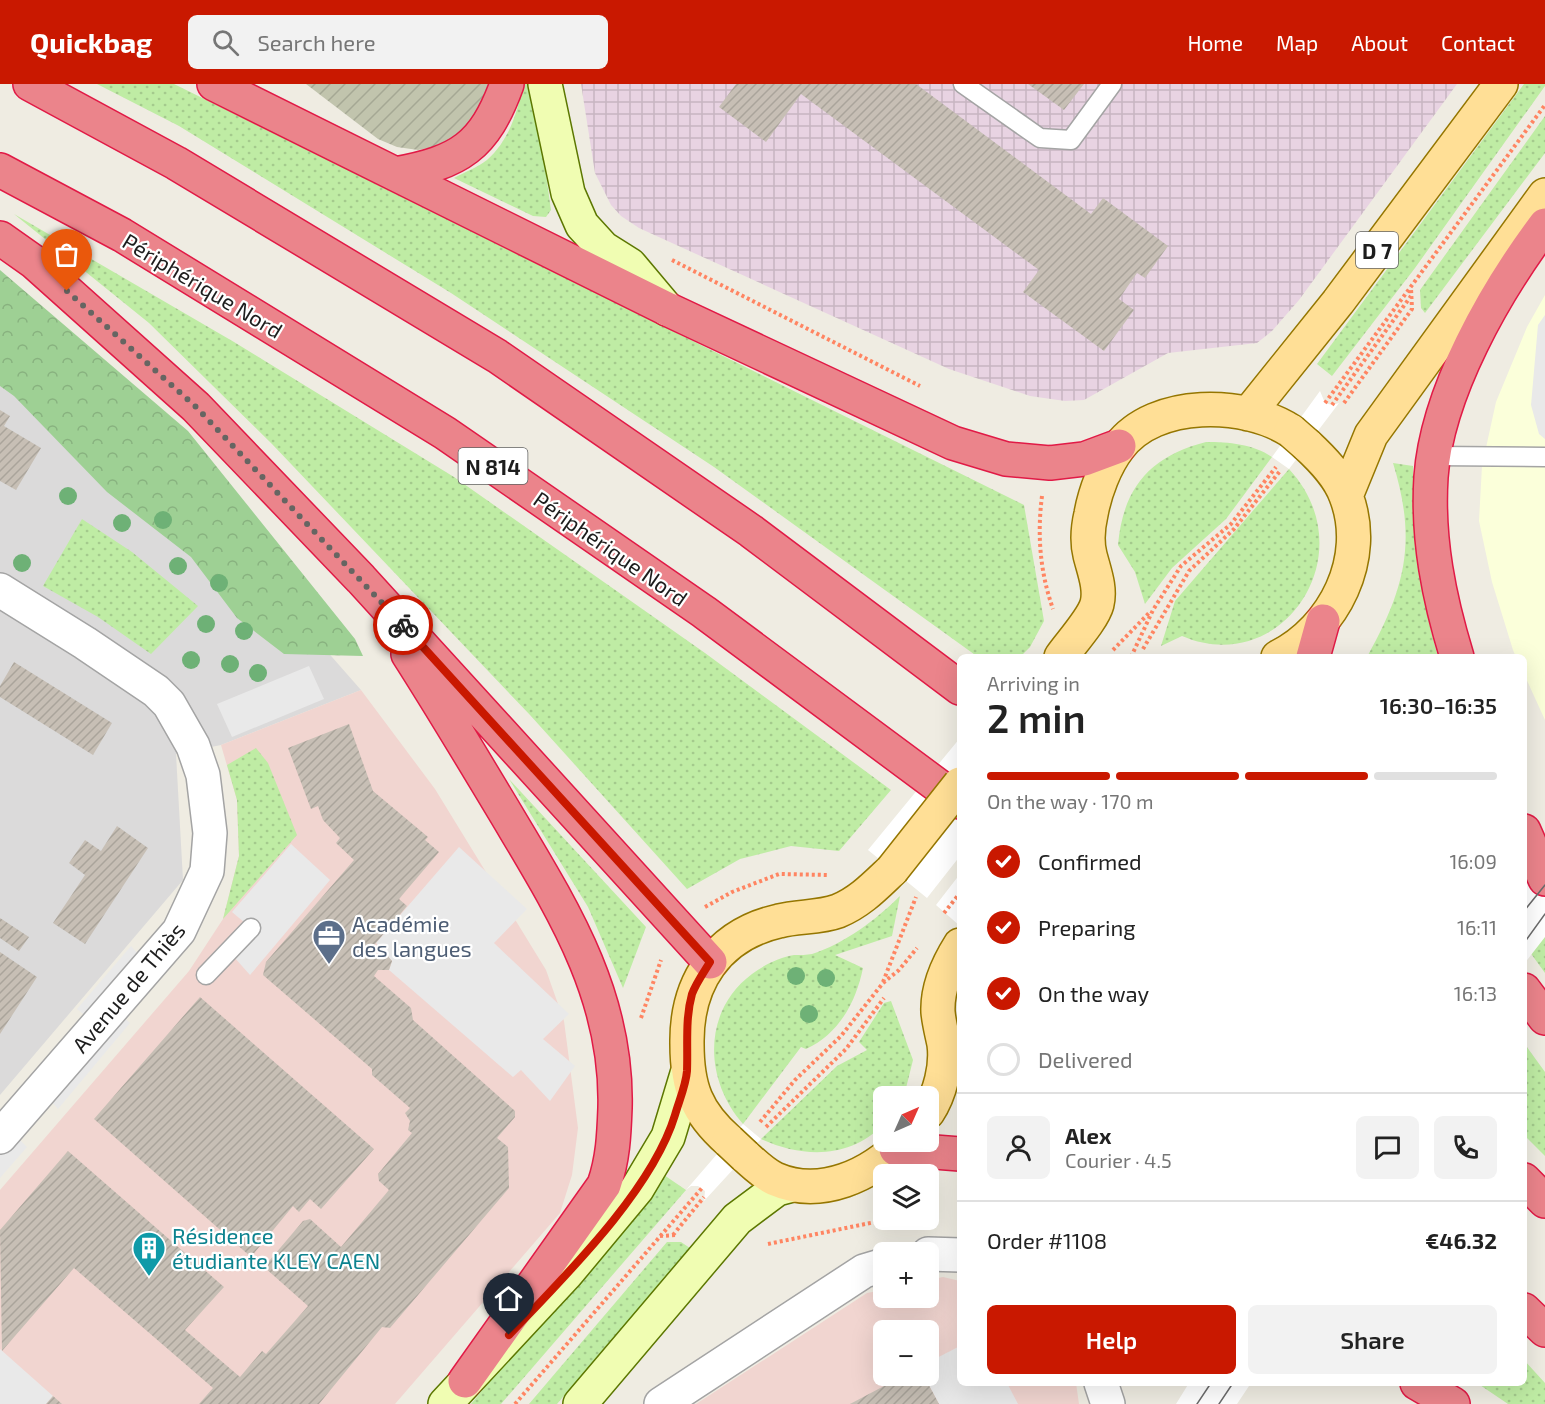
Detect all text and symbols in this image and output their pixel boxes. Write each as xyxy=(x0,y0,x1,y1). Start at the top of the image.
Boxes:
search box xyxy=(188,15,608,69)
text: Quickbag xyxy=(30,25,152,59)
icon: search xyxy=(209,26,242,59)
text: Search here xyxy=(257,29,376,55)
text: Home xyxy=(1187,30,1243,55)
text: Map xyxy=(1276,30,1318,55)
text: About xyxy=(1351,30,1408,55)
text: Contact xyxy=(1441,30,1515,55)
street label: Périphérique Nord xyxy=(118,227,288,343)
pin xyxy=(41,229,92,291)
road number: D 7 xyxy=(1356,232,1398,268)
icon: bag xyxy=(50,238,83,271)
road number: N 814 xyxy=(458,448,528,484)
street label: Périphérique Nord xyxy=(529,485,693,611)
courier xyxy=(373,595,433,655)
icon: bike xyxy=(387,609,420,642)
text: Arriving in xyxy=(987,671,1080,695)
text: 16:30–16:35 xyxy=(1380,692,1497,718)
text: 2 min xyxy=(987,694,1086,741)
text: On the way · 170 m xyxy=(987,789,1154,813)
icon: check xyxy=(987,845,1020,878)
text: Confirmed xyxy=(1038,848,1142,874)
text: 16:09 xyxy=(1449,849,1497,873)
place label: Académie des langues xyxy=(352,910,472,961)
icon: check xyxy=(987,911,1020,944)
text: Preparing xyxy=(1038,914,1136,940)
text: 16:11 xyxy=(1457,915,1497,939)
street label: Avenue de Thiès xyxy=(66,917,190,1057)
office icon: Académie des langues xyxy=(311,918,347,965)
icon: check xyxy=(987,977,1020,1010)
text: On the way xyxy=(1038,980,1149,1006)
text: 16:13 xyxy=(1454,981,1497,1005)
text: Delivered xyxy=(1038,1046,1133,1072)
north arrow xyxy=(873,1086,939,1152)
map controls xyxy=(873,1086,939,1386)
button: person xyxy=(987,1116,1050,1179)
button: chat xyxy=(1356,1116,1419,1179)
button: phone xyxy=(1434,1116,1497,1179)
text: Alex xyxy=(1065,1122,1111,1148)
text: Courier · 4.5 xyxy=(1065,1148,1172,1172)
button: layers xyxy=(873,1164,939,1230)
place label: Résidence étudiante KLEY CAEN xyxy=(172,1222,380,1273)
text: Order #1108 xyxy=(987,1227,1107,1253)
text: €46.32 xyxy=(1425,1227,1497,1253)
building icon: Résidence étudiante KLEY CAEN xyxy=(131,1230,167,1277)
button: + xyxy=(873,1242,939,1308)
pin xyxy=(483,1273,534,1335)
icon: home xyxy=(492,1282,525,1315)
button: Help xyxy=(987,1305,1236,1374)
button: Share xyxy=(1248,1305,1497,1374)
button: − xyxy=(873,1320,939,1386)

